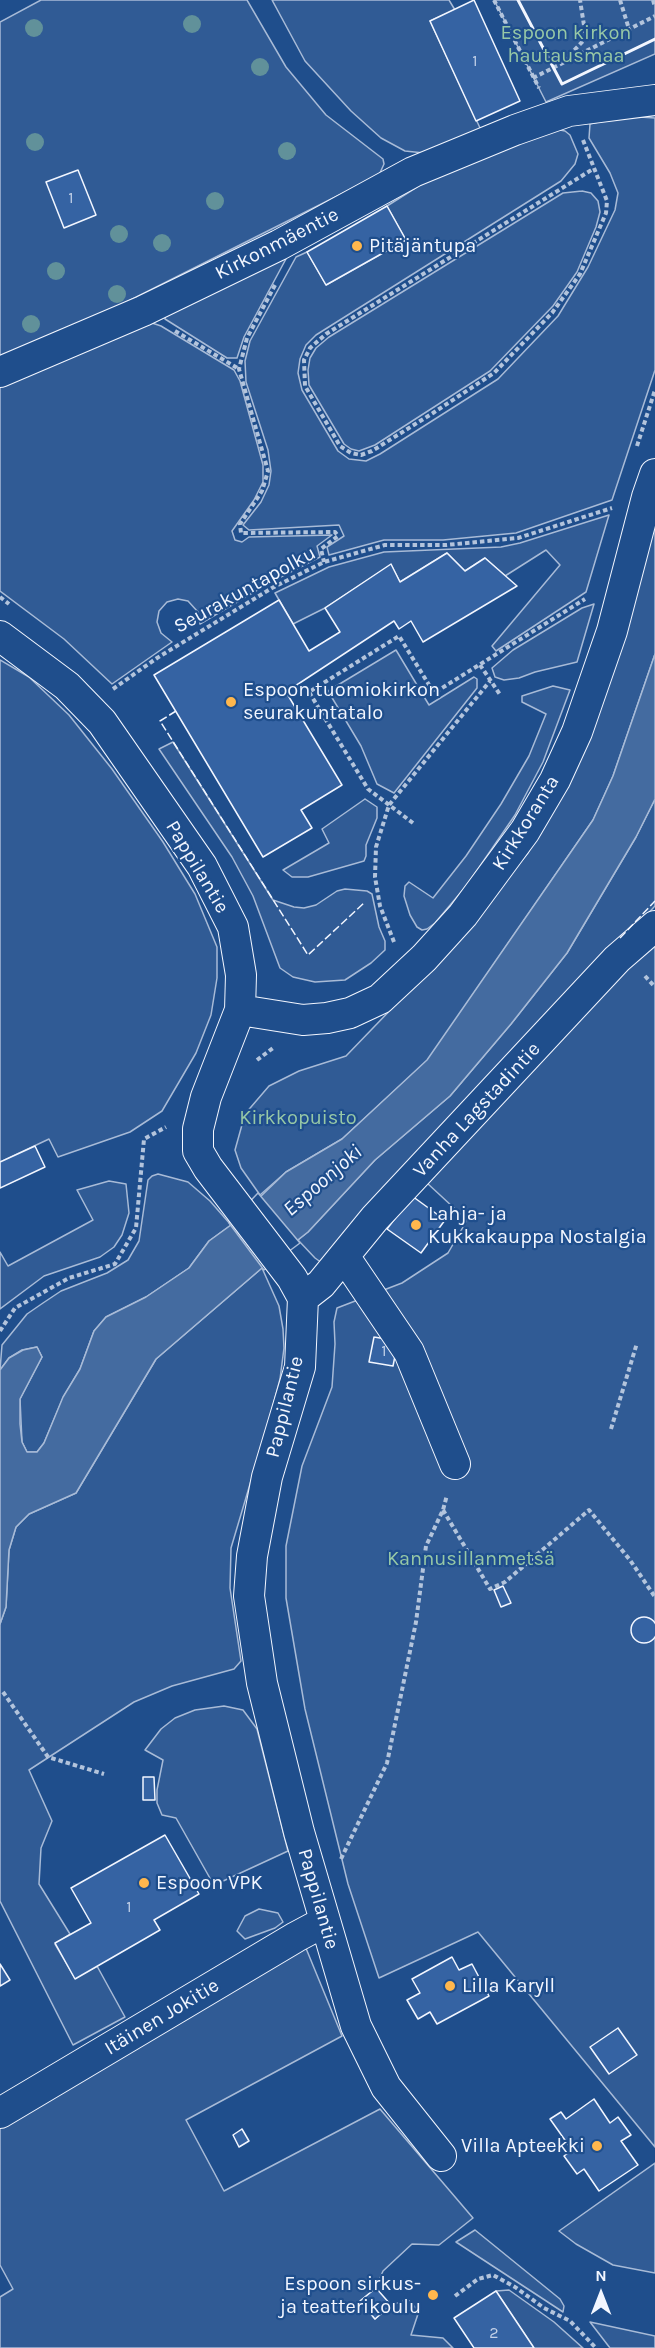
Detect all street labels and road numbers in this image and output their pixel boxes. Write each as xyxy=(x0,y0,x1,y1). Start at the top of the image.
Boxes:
street label: Kirkonmäentie xyxy=(211,203,343,285)
street label: Seurakuntapolku xyxy=(170,541,320,639)
street label: Kirkkoranta xyxy=(487,771,565,875)
street label: Pappilantie xyxy=(160,816,234,918)
street label: Vanha Lagstadintie xyxy=(408,1038,546,1182)
street label: Pappilantie xyxy=(261,1354,309,1460)
street label: Pappilantie xyxy=(292,1846,344,1952)
street label: Itäinen Jokitie xyxy=(100,1973,224,2061)

